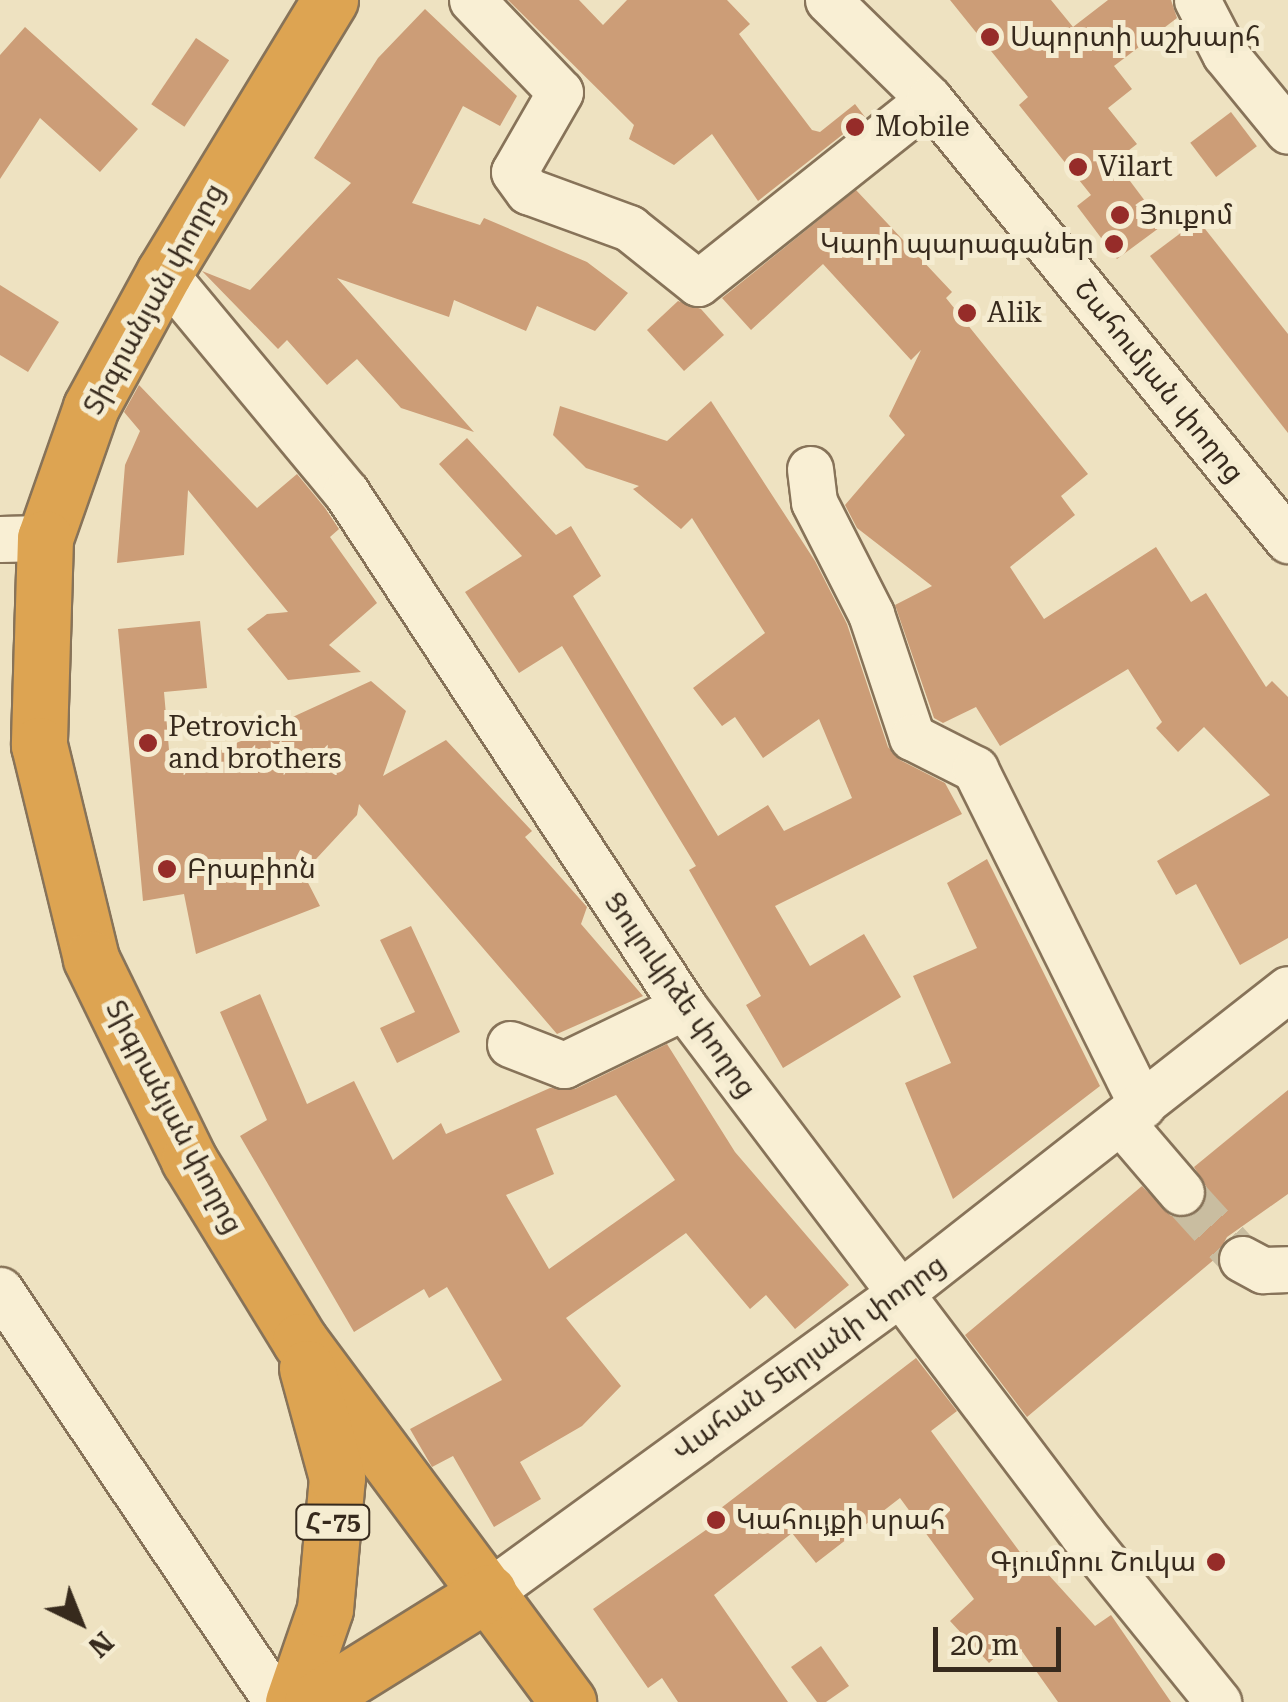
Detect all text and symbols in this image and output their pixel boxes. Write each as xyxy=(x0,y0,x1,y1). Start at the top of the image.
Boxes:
place label: Սպորտի աշխարհ xyxy=(1010,20,1261,54)
marker: Սպորտի աշխարհ xyxy=(979,26,1001,48)
place label: Mobile xyxy=(875,110,970,144)
marker: Mobile xyxy=(844,116,866,138)
place label: Vilart xyxy=(1098,150,1173,184)
marker: Vilart xyxy=(1067,156,1089,178)
street label: Տիգրանյան փողոց xyxy=(76,177,232,421)
place label: Յուքոմ xyxy=(1140,198,1233,232)
marker: Յուքոմ xyxy=(1109,204,1131,226)
place label: Կարի պարագաներ xyxy=(820,227,1094,261)
marker: Կարի պարագաներ xyxy=(1103,233,1125,255)
street label: Շահումյան փողոց xyxy=(1067,273,1251,489)
place label: Alik xyxy=(987,296,1042,330)
marker: Alik xyxy=(956,302,978,324)
place label: Petrovich and brothers xyxy=(168,710,341,776)
marker: Petrovich and brothers xyxy=(137,732,159,754)
place label: Բրաբիոն xyxy=(187,852,316,886)
marker: Բրաբիոն xyxy=(156,858,178,880)
street label: Ցուլուկիձե փողոց xyxy=(597,886,763,1104)
street label: Տիգրանյան փողոց xyxy=(98,995,250,1239)
street label: Վահան Տերյանի փողոց xyxy=(666,1248,952,1468)
road number: Հ-75 xyxy=(293,1502,373,1542)
place label: Կահույքի սրահ xyxy=(736,1503,946,1537)
marker: Կահույքի սրահ xyxy=(705,1509,727,1531)
place label: Գյումրու Շուկա xyxy=(990,1545,1196,1579)
marker: Գյումրու Շուկա xyxy=(1205,1551,1227,1573)
north arrow xyxy=(30,1572,130,1672)
scale bar xyxy=(938,1607,1066,1669)
text: N xyxy=(82,1625,120,1664)
text: 20 m xyxy=(950,1627,1019,1662)

